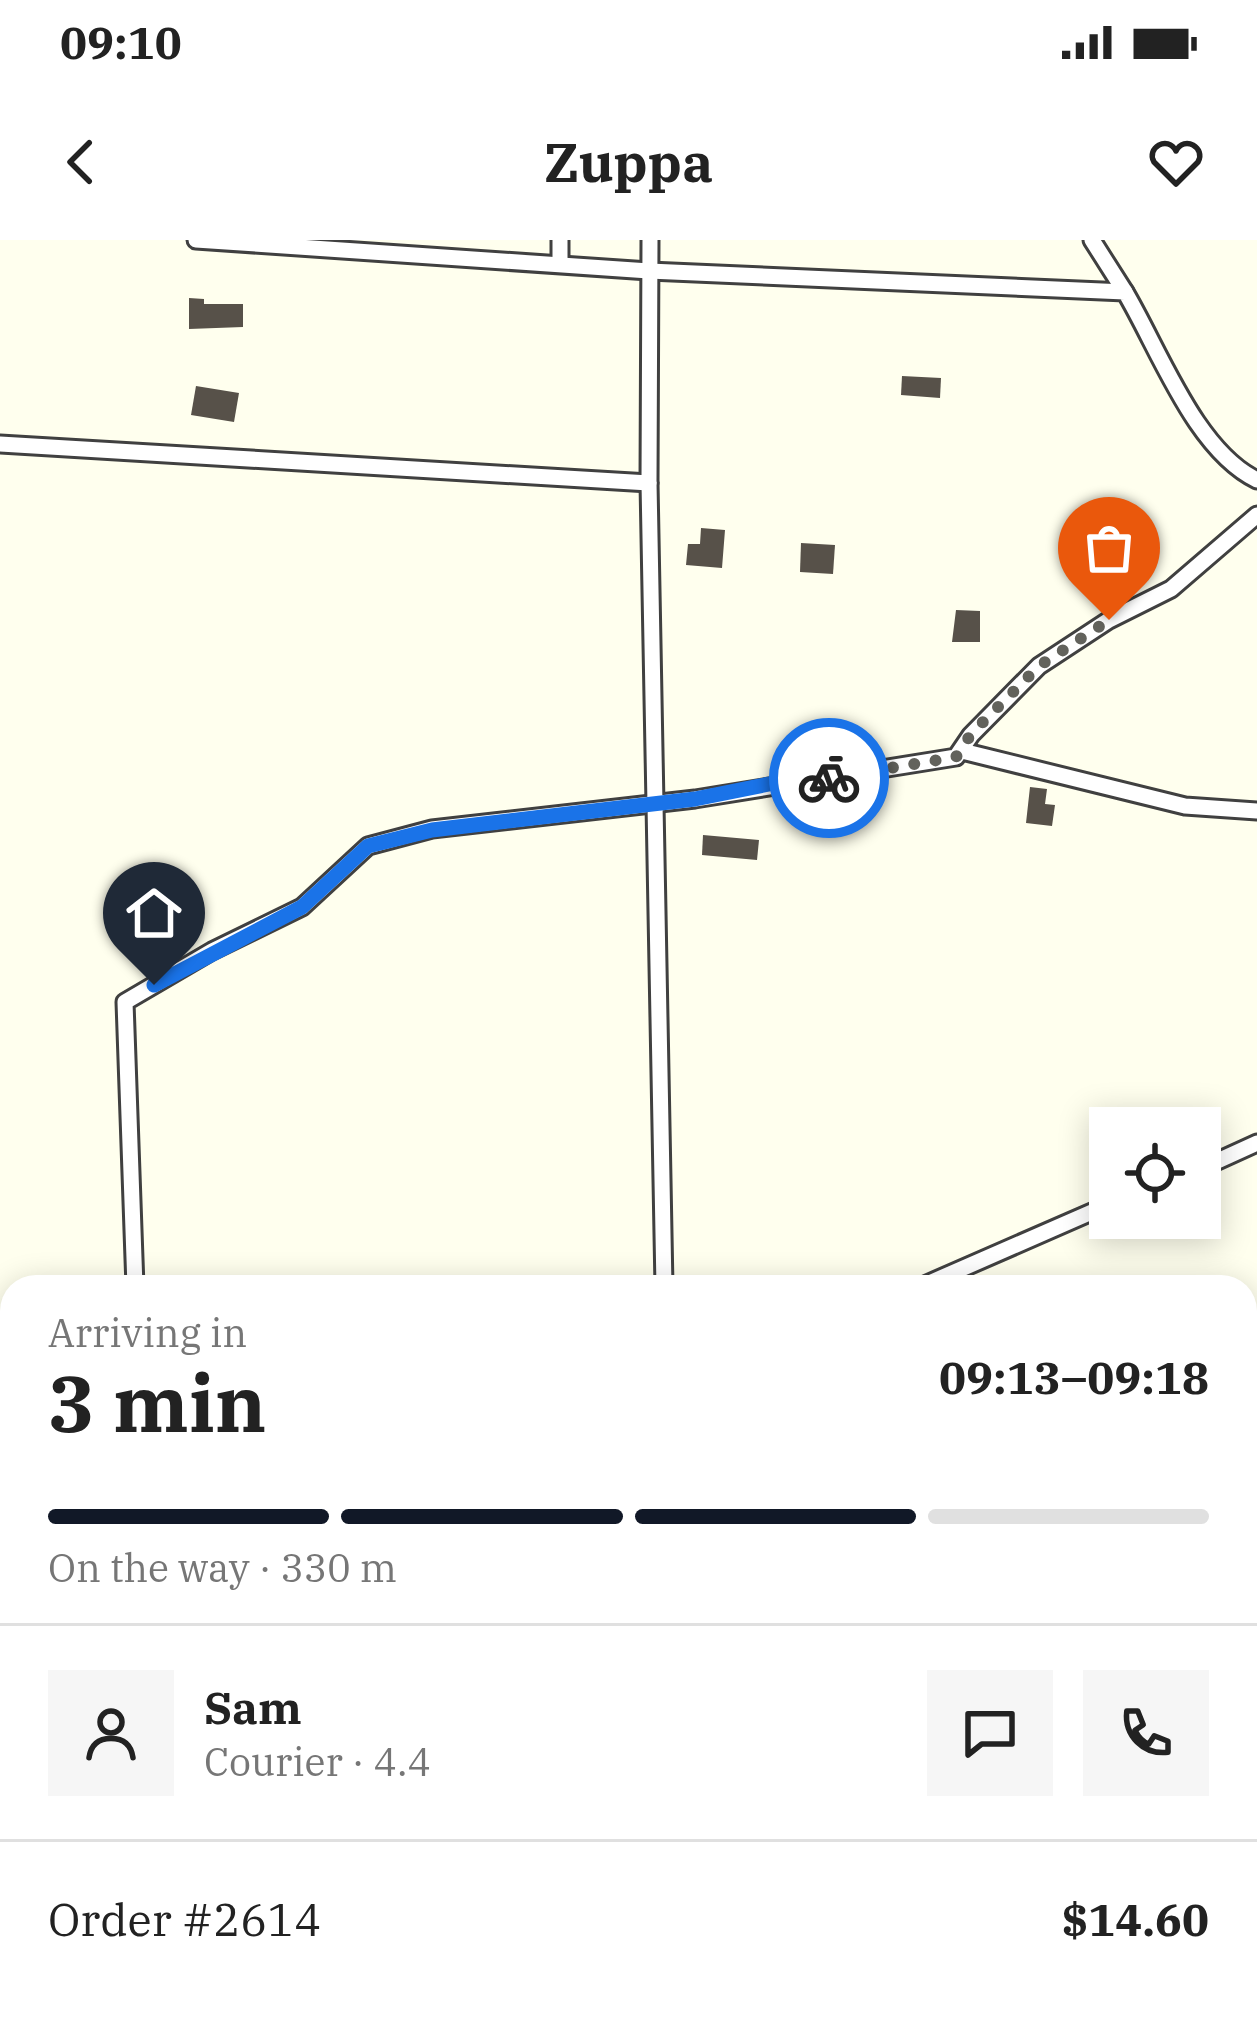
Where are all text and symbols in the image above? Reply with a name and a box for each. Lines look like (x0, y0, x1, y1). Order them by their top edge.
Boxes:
text: 09:10 (60, 13, 182, 71)
text: Zuppa (544, 127, 713, 197)
icon: back (48, 129, 114, 195)
icon: heart (1143, 129, 1209, 195)
pin (1058, 497, 1160, 620)
icon: bag (1076, 515, 1142, 581)
courier (769, 718, 889, 838)
icon: bike (796, 745, 862, 811)
pin (103, 862, 205, 985)
icon: home (121, 880, 187, 946)
map controls (1089, 1107, 1221, 1239)
button: locate (1089, 1107, 1221, 1239)
text: Arriving in (48, 1307, 247, 1358)
text: 09:13–09:18 (939, 1348, 1209, 1406)
text: 3 min (48, 1352, 266, 1453)
text: On the way · 330 m (48, 1542, 397, 1593)
button: person (48, 1670, 174, 1796)
button: chat (927, 1670, 1053, 1796)
button: phone (1083, 1670, 1209, 1796)
text: Sam (204, 1678, 302, 1736)
text: Courier · 4.4 (204, 1736, 431, 1787)
text: Order #2614 (48, 1890, 321, 1948)
text: $14.60 (1062, 1890, 1209, 1948)

